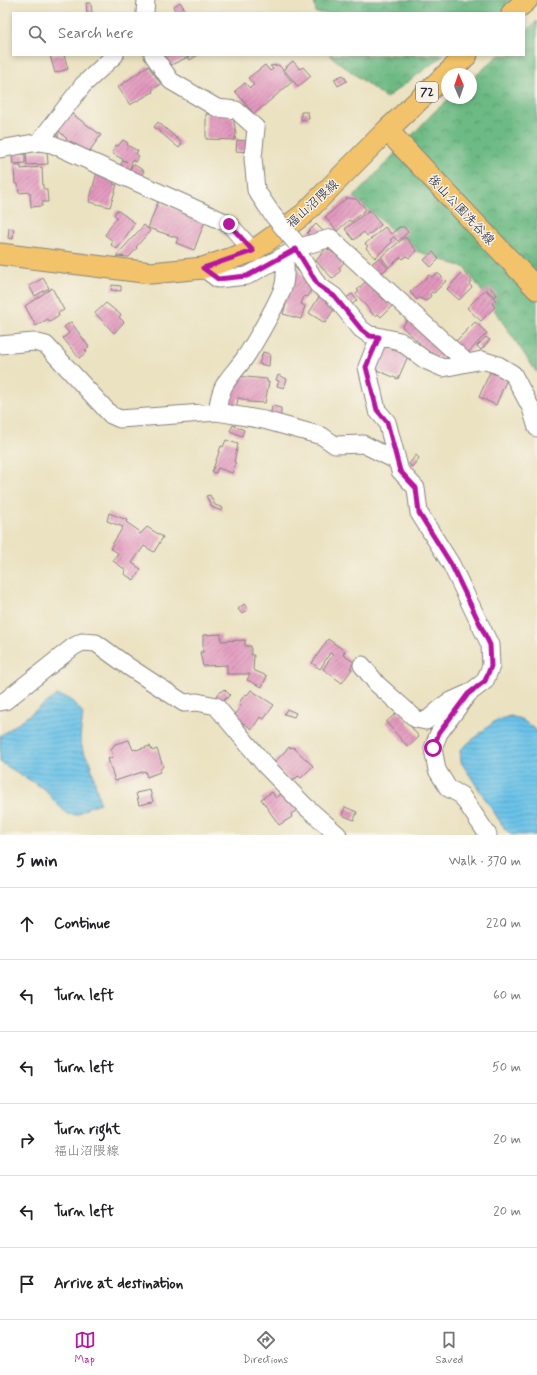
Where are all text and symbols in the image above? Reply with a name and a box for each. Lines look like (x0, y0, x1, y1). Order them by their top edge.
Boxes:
search box (12, 12, 525, 56)
icon: search (26, 23, 48, 45)
text: Search here (58, 24, 134, 44)
north arrow (441, 68, 477, 104)
road number: 72 (416, 82, 438, 102)
street label: 後山公園洗谷線 (424, 171, 499, 250)
street label: 福山沼隈線 (283, 175, 344, 232)
route end (220, 215, 238, 233)
route start (424, 739, 442, 757)
text: 5 min (16, 850, 58, 872)
text: Walk · 370 m (449, 853, 521, 870)
icon: ahead (16, 913, 38, 935)
text: Continue (54, 914, 110, 934)
text: 220 m (486, 915, 521, 932)
icon: left (16, 985, 38, 1007)
text: Turn left (54, 986, 114, 1006)
text: 60 m (493, 987, 521, 1004)
icon: left (16, 1057, 38, 1079)
text: Turn left (54, 1058, 114, 1078)
text: 50 m (492, 1059, 521, 1076)
text: Turn right (54, 1120, 121, 1140)
icon: right (16, 1129, 38, 1151)
text: 20 m (493, 1131, 521, 1148)
text: 福山沼隈線 (54, 1143, 119, 1160)
icon: left (16, 1201, 38, 1223)
text: Turn left (54, 1202, 114, 1222)
text: 20 m (493, 1203, 521, 1220)
icon: arrive (16, 1273, 38, 1295)
text: Arrive at destination (54, 1274, 183, 1294)
tab: Map (74, 1329, 96, 1367)
tab: Directions (243, 1329, 288, 1367)
tab: Saved (436, 1329, 463, 1367)

